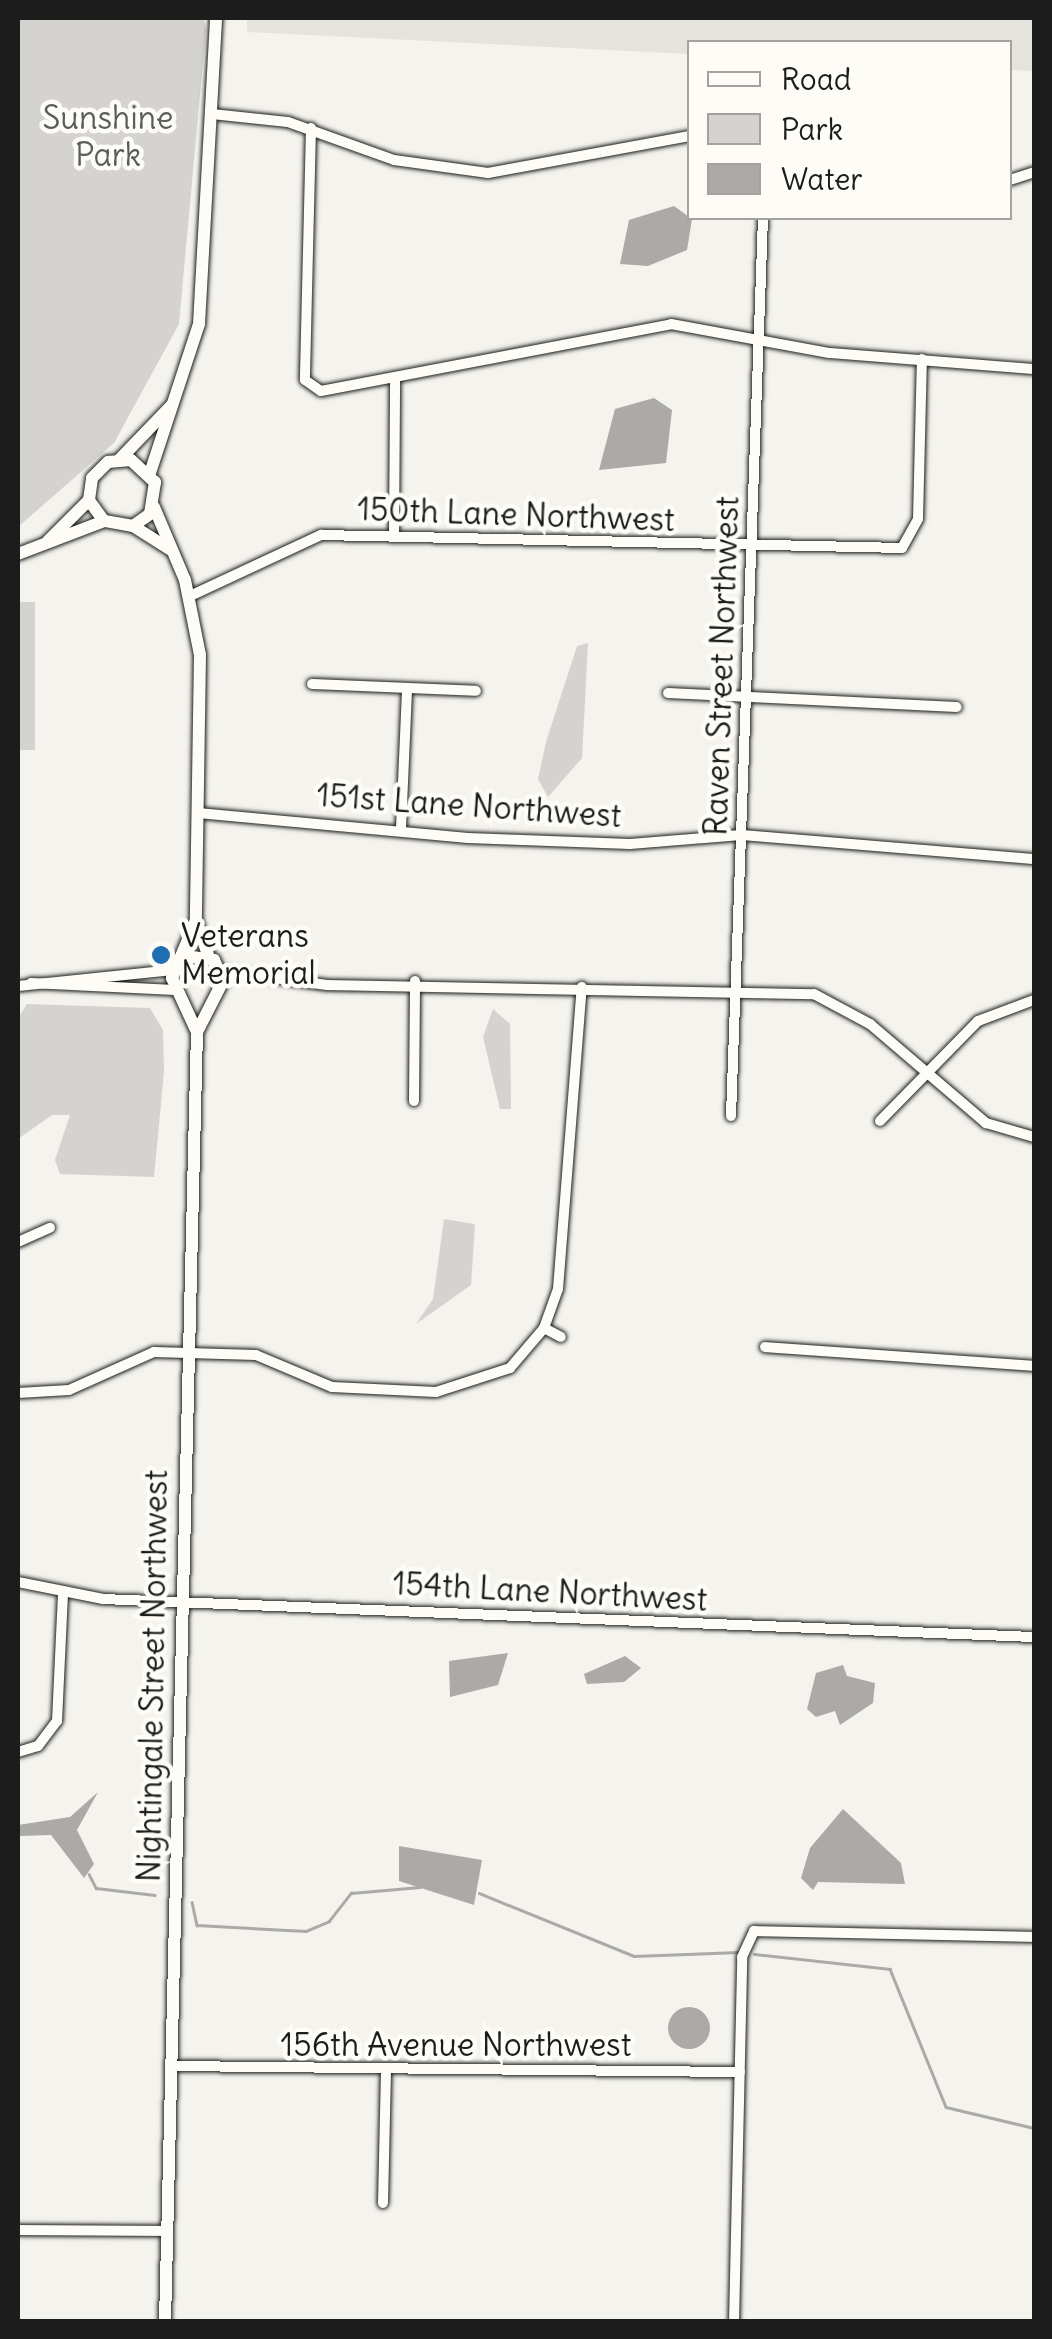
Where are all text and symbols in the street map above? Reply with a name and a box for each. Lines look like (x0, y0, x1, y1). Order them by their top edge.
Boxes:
legend (687, 40, 1012, 220)
text: Road (781, 60, 851, 98)
park label: Sunshine Park (43, 100, 173, 175)
text: Park (781, 110, 843, 148)
text: Water (781, 160, 863, 198)
street label: 150th Lane Northwest (357, 490, 675, 540)
street label: Raven Street Northwest (697, 495, 747, 837)
street label: 151st Lane Northwest (315, 776, 623, 836)
place label: Veterans Memorial (181, 918, 316, 993)
marker: Veterans Memorial (150, 944, 172, 966)
street label: Nightingale Street Northwest (130, 1469, 176, 1883)
street label: 154th Lane Northwest (392, 1565, 708, 1619)
street label: 156th Avenue Northwest (281, 2026, 631, 2064)

